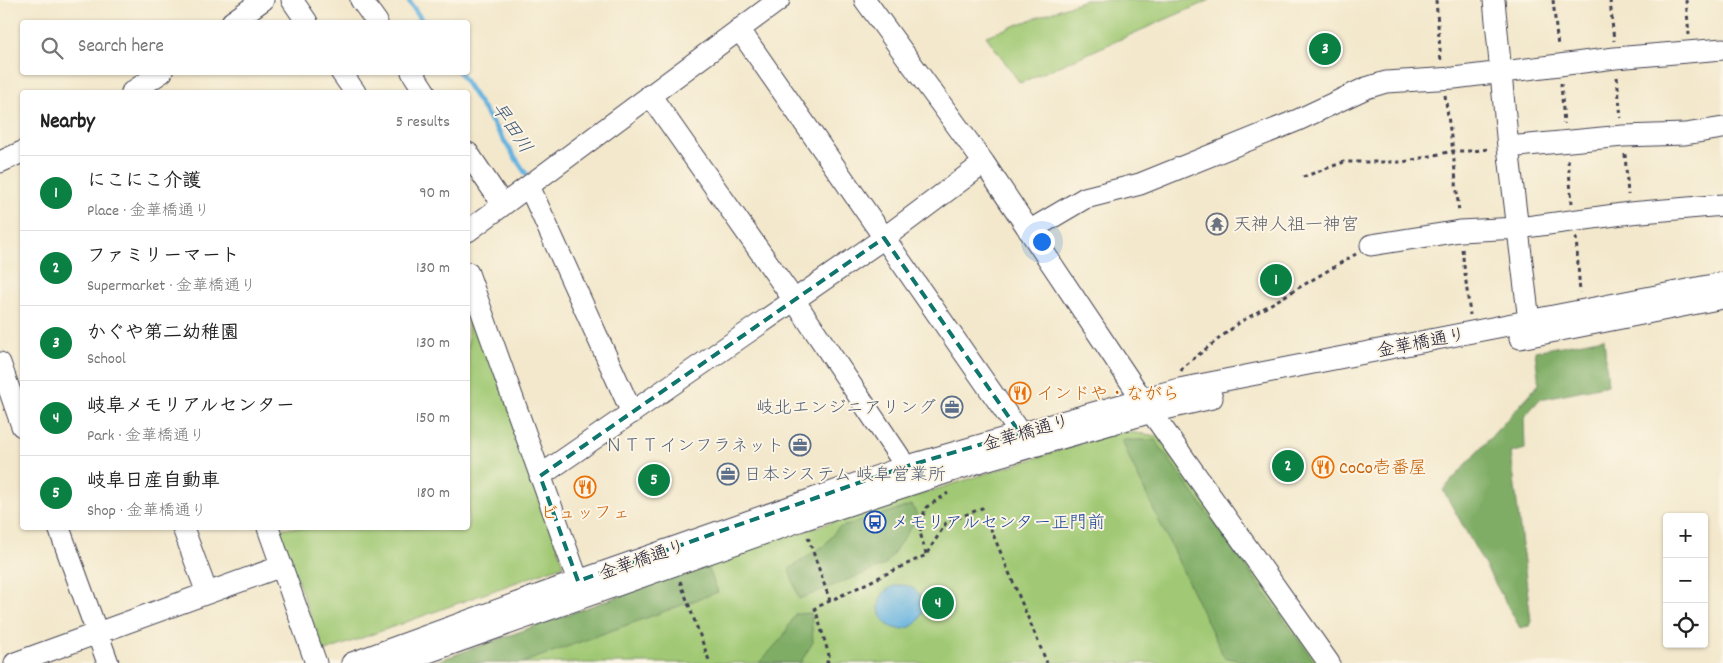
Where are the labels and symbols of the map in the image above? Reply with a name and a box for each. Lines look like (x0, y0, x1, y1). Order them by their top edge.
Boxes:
pin: 3 (1309, 30, 1341, 68)
water label: 早田川 (483, 98, 537, 160)
temple icon: 天神人祖一神宮 (1205, 212, 1229, 236)
place label: 天神人祖一神宮 (1233, 214, 1359, 239)
your location (1029, 229, 1055, 255)
pin: 1 (1260, 261, 1292, 299)
street label: 金華橋通り (1375, 324, 1468, 365)
restaurant icon: インドや・ながら (1008, 381, 1032, 405)
place label: インドや・ながら (1036, 383, 1180, 408)
office icon: 岐北エンジニアリング (940, 395, 964, 419)
place label: 岐北エンジニアリング (756, 397, 936, 422)
street label: 金華橋通り (980, 410, 1073, 459)
office icon: ＮＴＴインフラネット (788, 433, 812, 457)
place label: ＮＴＴインフラネット (605, 435, 784, 460)
pin: 2 (1272, 447, 1304, 485)
restaurant icon: CoCo壱番屋 (1311, 455, 1335, 479)
place label: CoCo壱番屋 (1339, 457, 1427, 482)
pin: 5 (638, 461, 670, 499)
office icon: 日本システム 岐阜営業所 (716, 462, 740, 486)
place label: 日本システム 岐阜営業所 (744, 464, 946, 489)
restaurant icon: ビュッフェ (573, 475, 597, 499)
place label: ビュッフェ (540, 502, 630, 527)
bus stop icon: メモリアルセンター正門前 (863, 510, 887, 534)
place label: メモリアルセンター正門前 (891, 512, 1105, 537)
street label: 金華橋通り (596, 535, 689, 588)
pin: 4 (922, 584, 954, 622)

